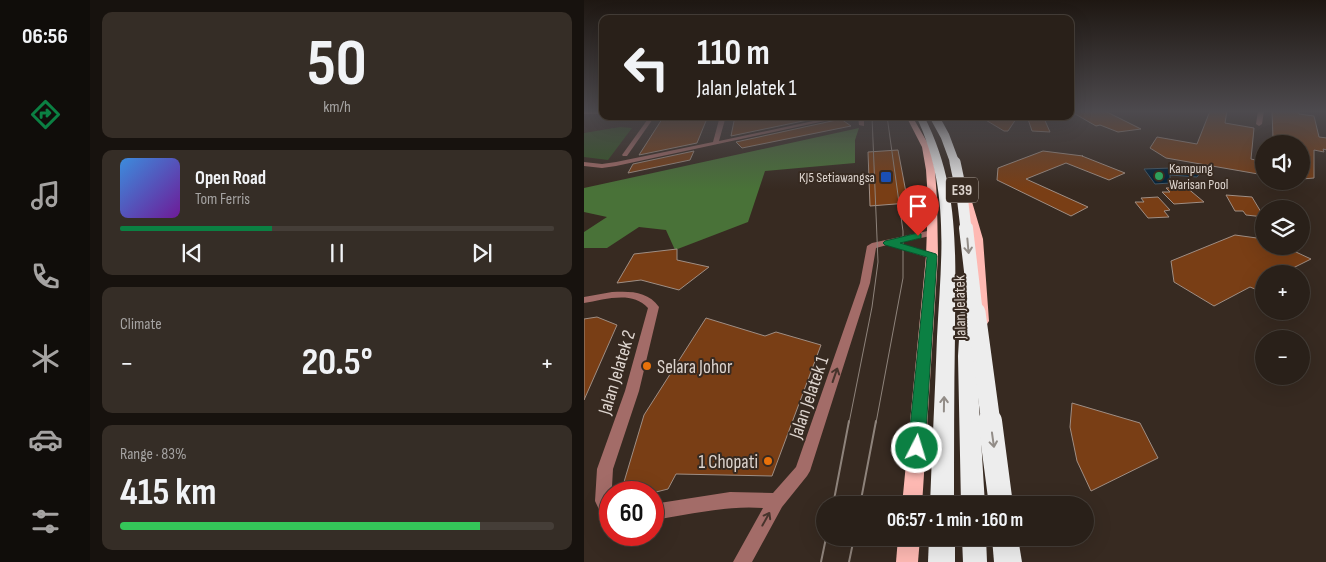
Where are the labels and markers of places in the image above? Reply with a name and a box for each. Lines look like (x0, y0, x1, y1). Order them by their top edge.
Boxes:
place label: Kampung Warisan Pool (1169, 160, 1228, 193)
place label: KJ5 Setiawangsa (799, 169, 875, 186)
marker: KJ5 Setiawangsa (879, 170, 893, 184)
marker: Kampung Warisan Pool (1153, 170, 1165, 182)
pin (897, 185, 939, 236)
place label: Selara Johor (657, 356, 733, 379)
marker: Selara Johor (641, 360, 653, 372)
place label: 1 Chopati (699, 451, 758, 474)
marker: 1 Chopati (762, 455, 774, 467)

